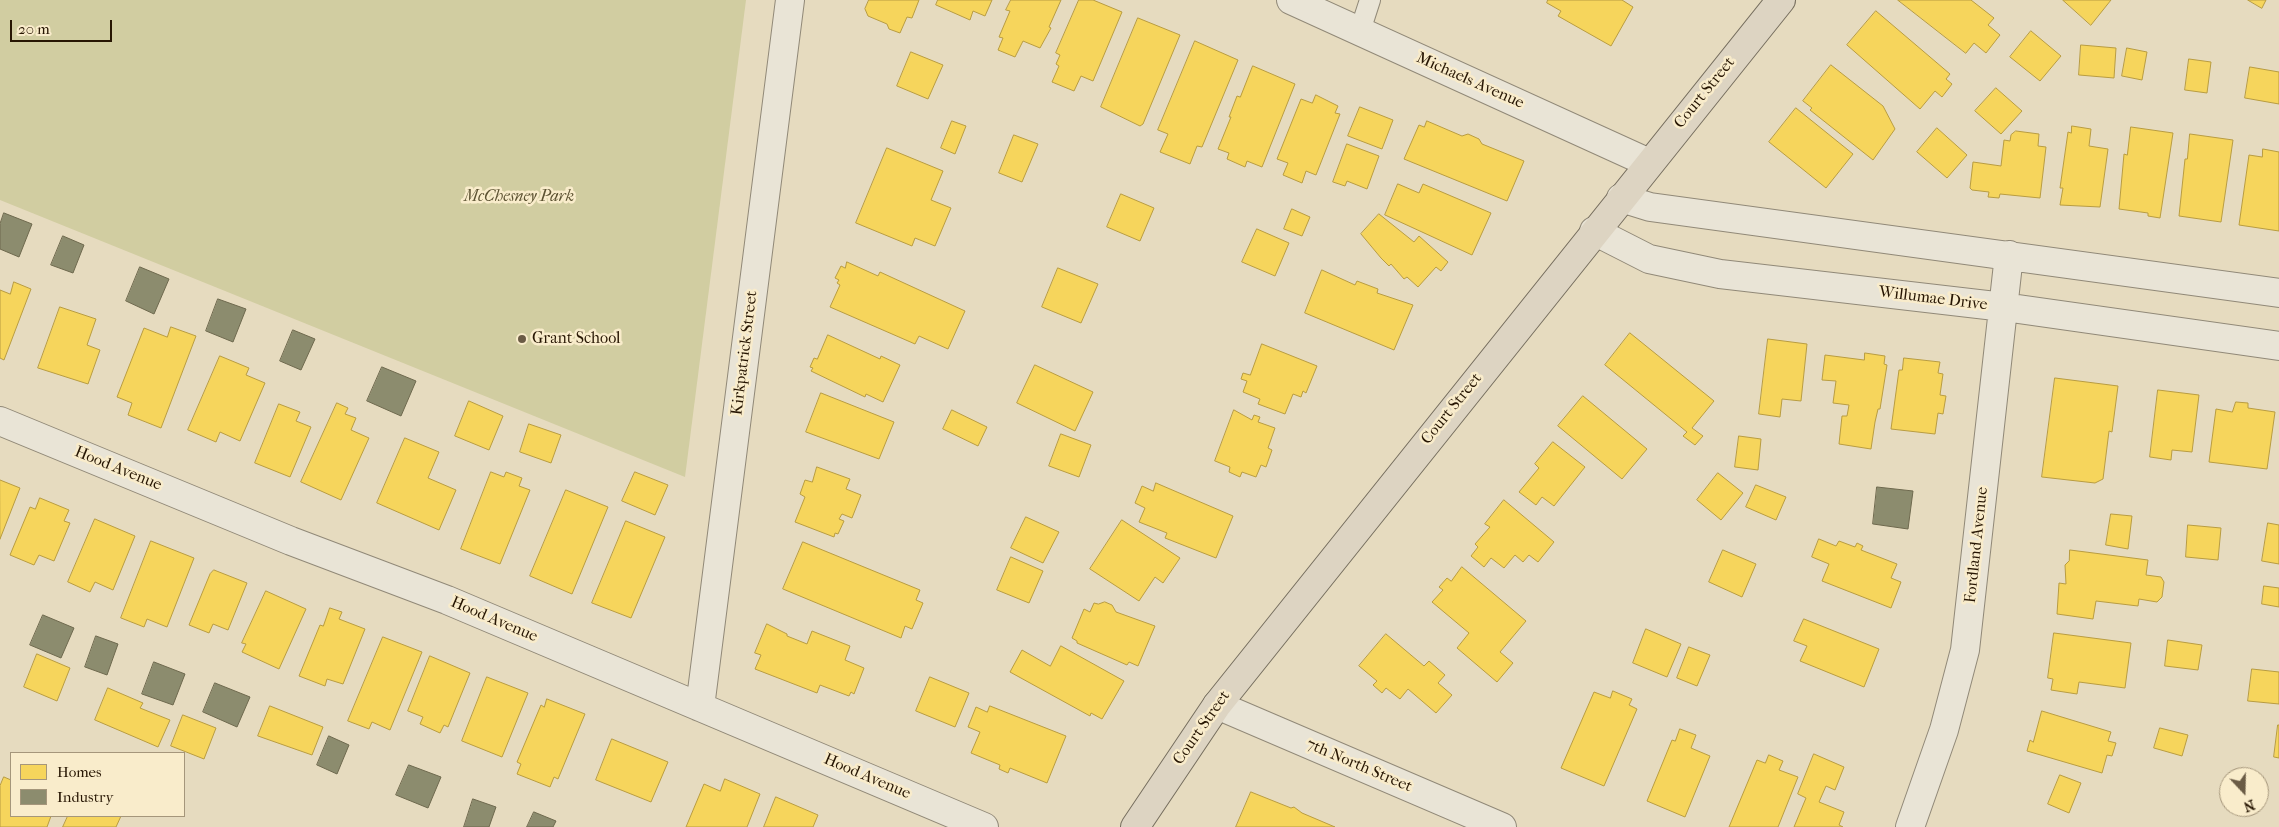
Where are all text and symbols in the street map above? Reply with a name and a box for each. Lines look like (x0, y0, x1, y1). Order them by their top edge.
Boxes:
scale bar (12, 10, 115, 42)
text: 20 m (18, 20, 50, 38)
street label: Michaels Avenue (1413, 49, 1527, 113)
street label: Court Street (1670, 54, 1740, 132)
park label: McChesney Park (464, 187, 574, 207)
street label: Willumae Drive (1878, 283, 1988, 315)
street label: Kirkpatrick Street (728, 290, 762, 416)
place label: Grant School (532, 329, 621, 349)
marker: Grant School (516, 333, 528, 345)
street label: Court Street (1417, 370, 1487, 448)
street label: Hood Avenue (72, 443, 164, 495)
street label: Fordland Avenue (1961, 486, 1993, 604)
street label: Hood Avenue (448, 593, 540, 647)
street label: Court Street (1169, 687, 1235, 769)
street label: 7th North Street (1303, 735, 1415, 797)
street label: Hood Avenue (821, 750, 913, 804)
legend (10, 752, 185, 817)
text: Homes (57, 763, 102, 781)
north arrow (2219, 767, 2269, 817)
text: Industry (57, 788, 113, 806)
text: N (2241, 796, 2257, 815)

